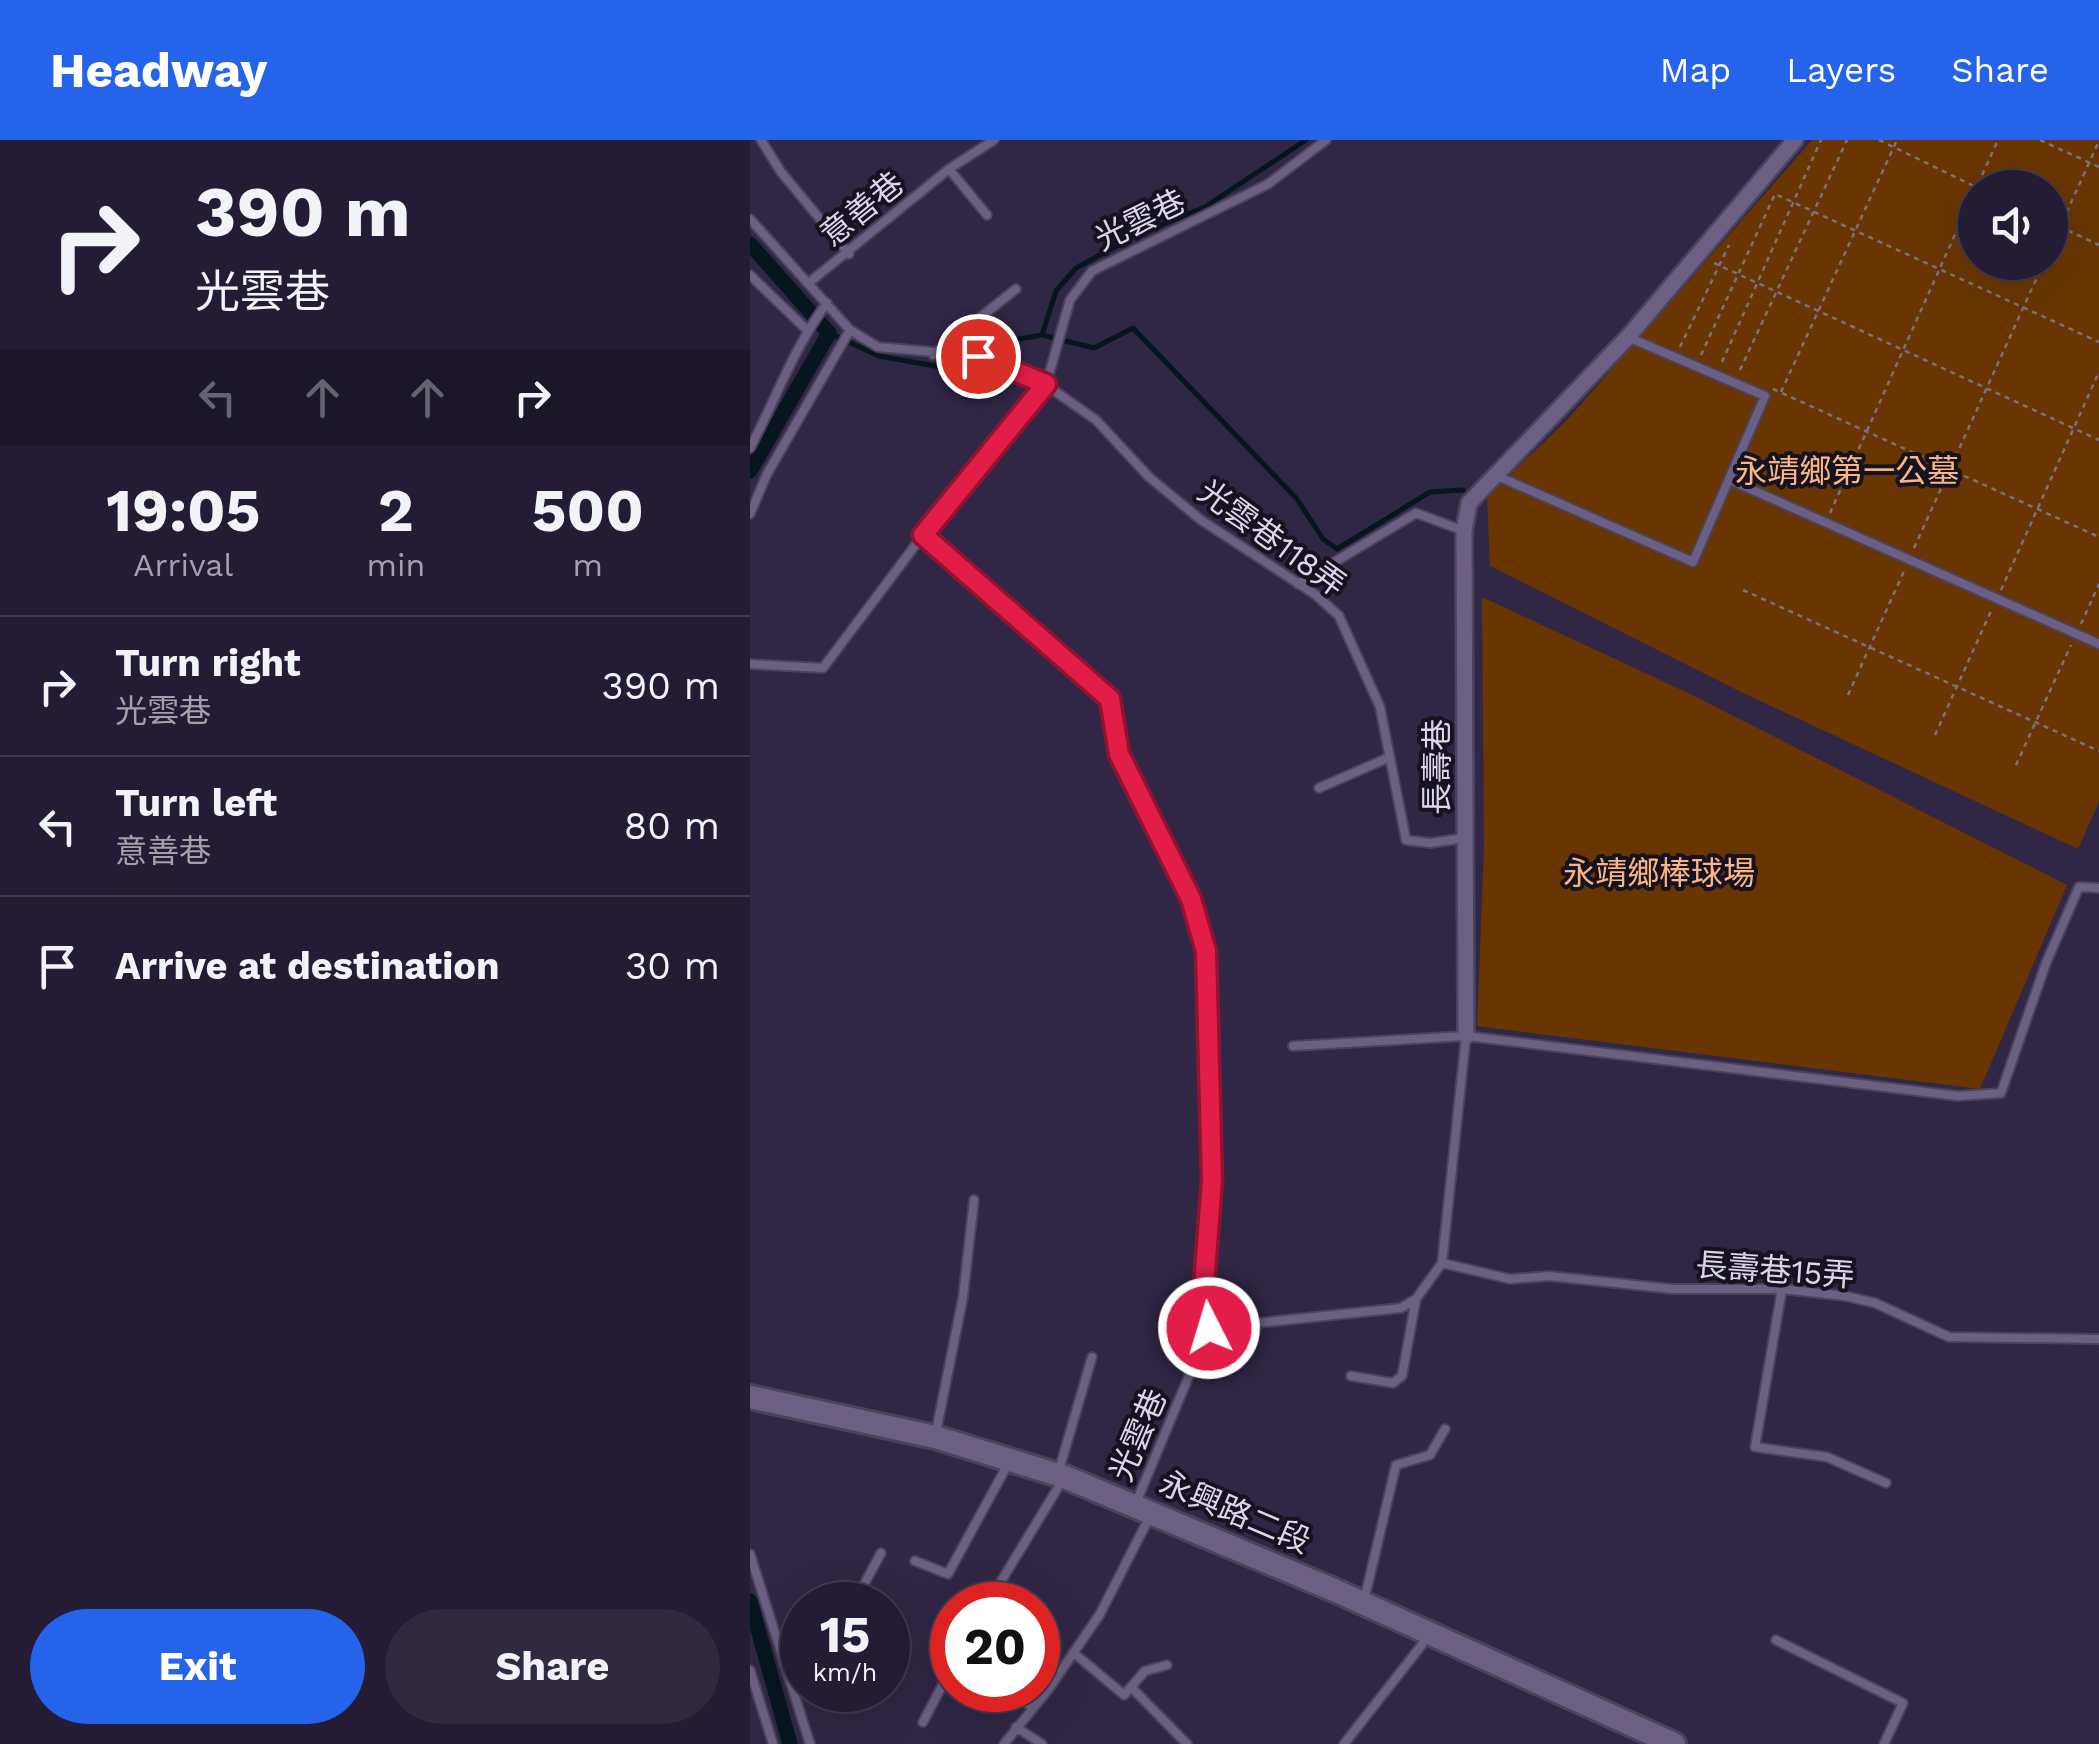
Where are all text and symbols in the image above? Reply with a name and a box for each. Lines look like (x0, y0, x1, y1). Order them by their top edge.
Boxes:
text: Headway (50, 42, 267, 99)
text: Map (1660, 49, 1731, 91)
text: Layers (1786, 49, 1896, 91)
text: Share (1951, 49, 2049, 91)
street label: 意善巷 (813, 164, 911, 254)
map controls (1958, 170, 2068, 280)
button: sound (1958, 170, 2068, 280)
text: 390 m (195, 171, 411, 253)
icon: right (30, 180, 160, 310)
street label: 光雲巷 (1089, 182, 1191, 258)
text: 光雲巷 (195, 265, 330, 318)
pin (936, 314, 1021, 399)
icon: arrive (951, 329, 1006, 384)
icon: left (190, 370, 245, 425)
icon: ahead (295, 370, 350, 425)
icon: ahead (400, 370, 455, 425)
icon: right (505, 370, 560, 425)
park label: 永靖鄉第一公墓 (1735, 452, 1959, 490)
street label: 光雲巷118弄 (1191, 472, 1353, 604)
text: 19:05 (106, 475, 260, 546)
text: 2 (378, 475, 414, 546)
text: 500 (532, 475, 644, 546)
text: Arrival (133, 546, 233, 584)
text: min (367, 546, 425, 584)
text: m (572, 546, 603, 584)
text: Turn right (115, 641, 301, 685)
icon: right (30, 659, 85, 714)
text: 390 m (602, 664, 720, 708)
text: 光雲巷 (115, 692, 211, 730)
street label: 長壽巷 (1418, 719, 1456, 815)
text: Turn left (115, 781, 277, 825)
icon: left (30, 799, 85, 854)
text: 80 m (624, 804, 720, 848)
text: 意善巷 (115, 832, 211, 870)
park label: 永靖鄉棒球場 (1563, 854, 1755, 892)
icon: arrive (30, 939, 85, 994)
text: Arrive at destination (115, 944, 500, 988)
text: 30 m (625, 944, 720, 988)
street label: 長壽巷15弄 (1694, 1245, 1856, 1295)
position arrow (1157, 1276, 1261, 1380)
street label: 光雲巷 (1102, 1383, 1174, 1487)
street label: 永興路二段 (1154, 1463, 1316, 1561)
speed limit sign: 20 (930, 1582, 1060, 1712)
text: 15 (820, 1605, 870, 1664)
button: Exit (30, 1609, 365, 1724)
button: Share (385, 1609, 720, 1724)
text: km/h (813, 1658, 877, 1687)

